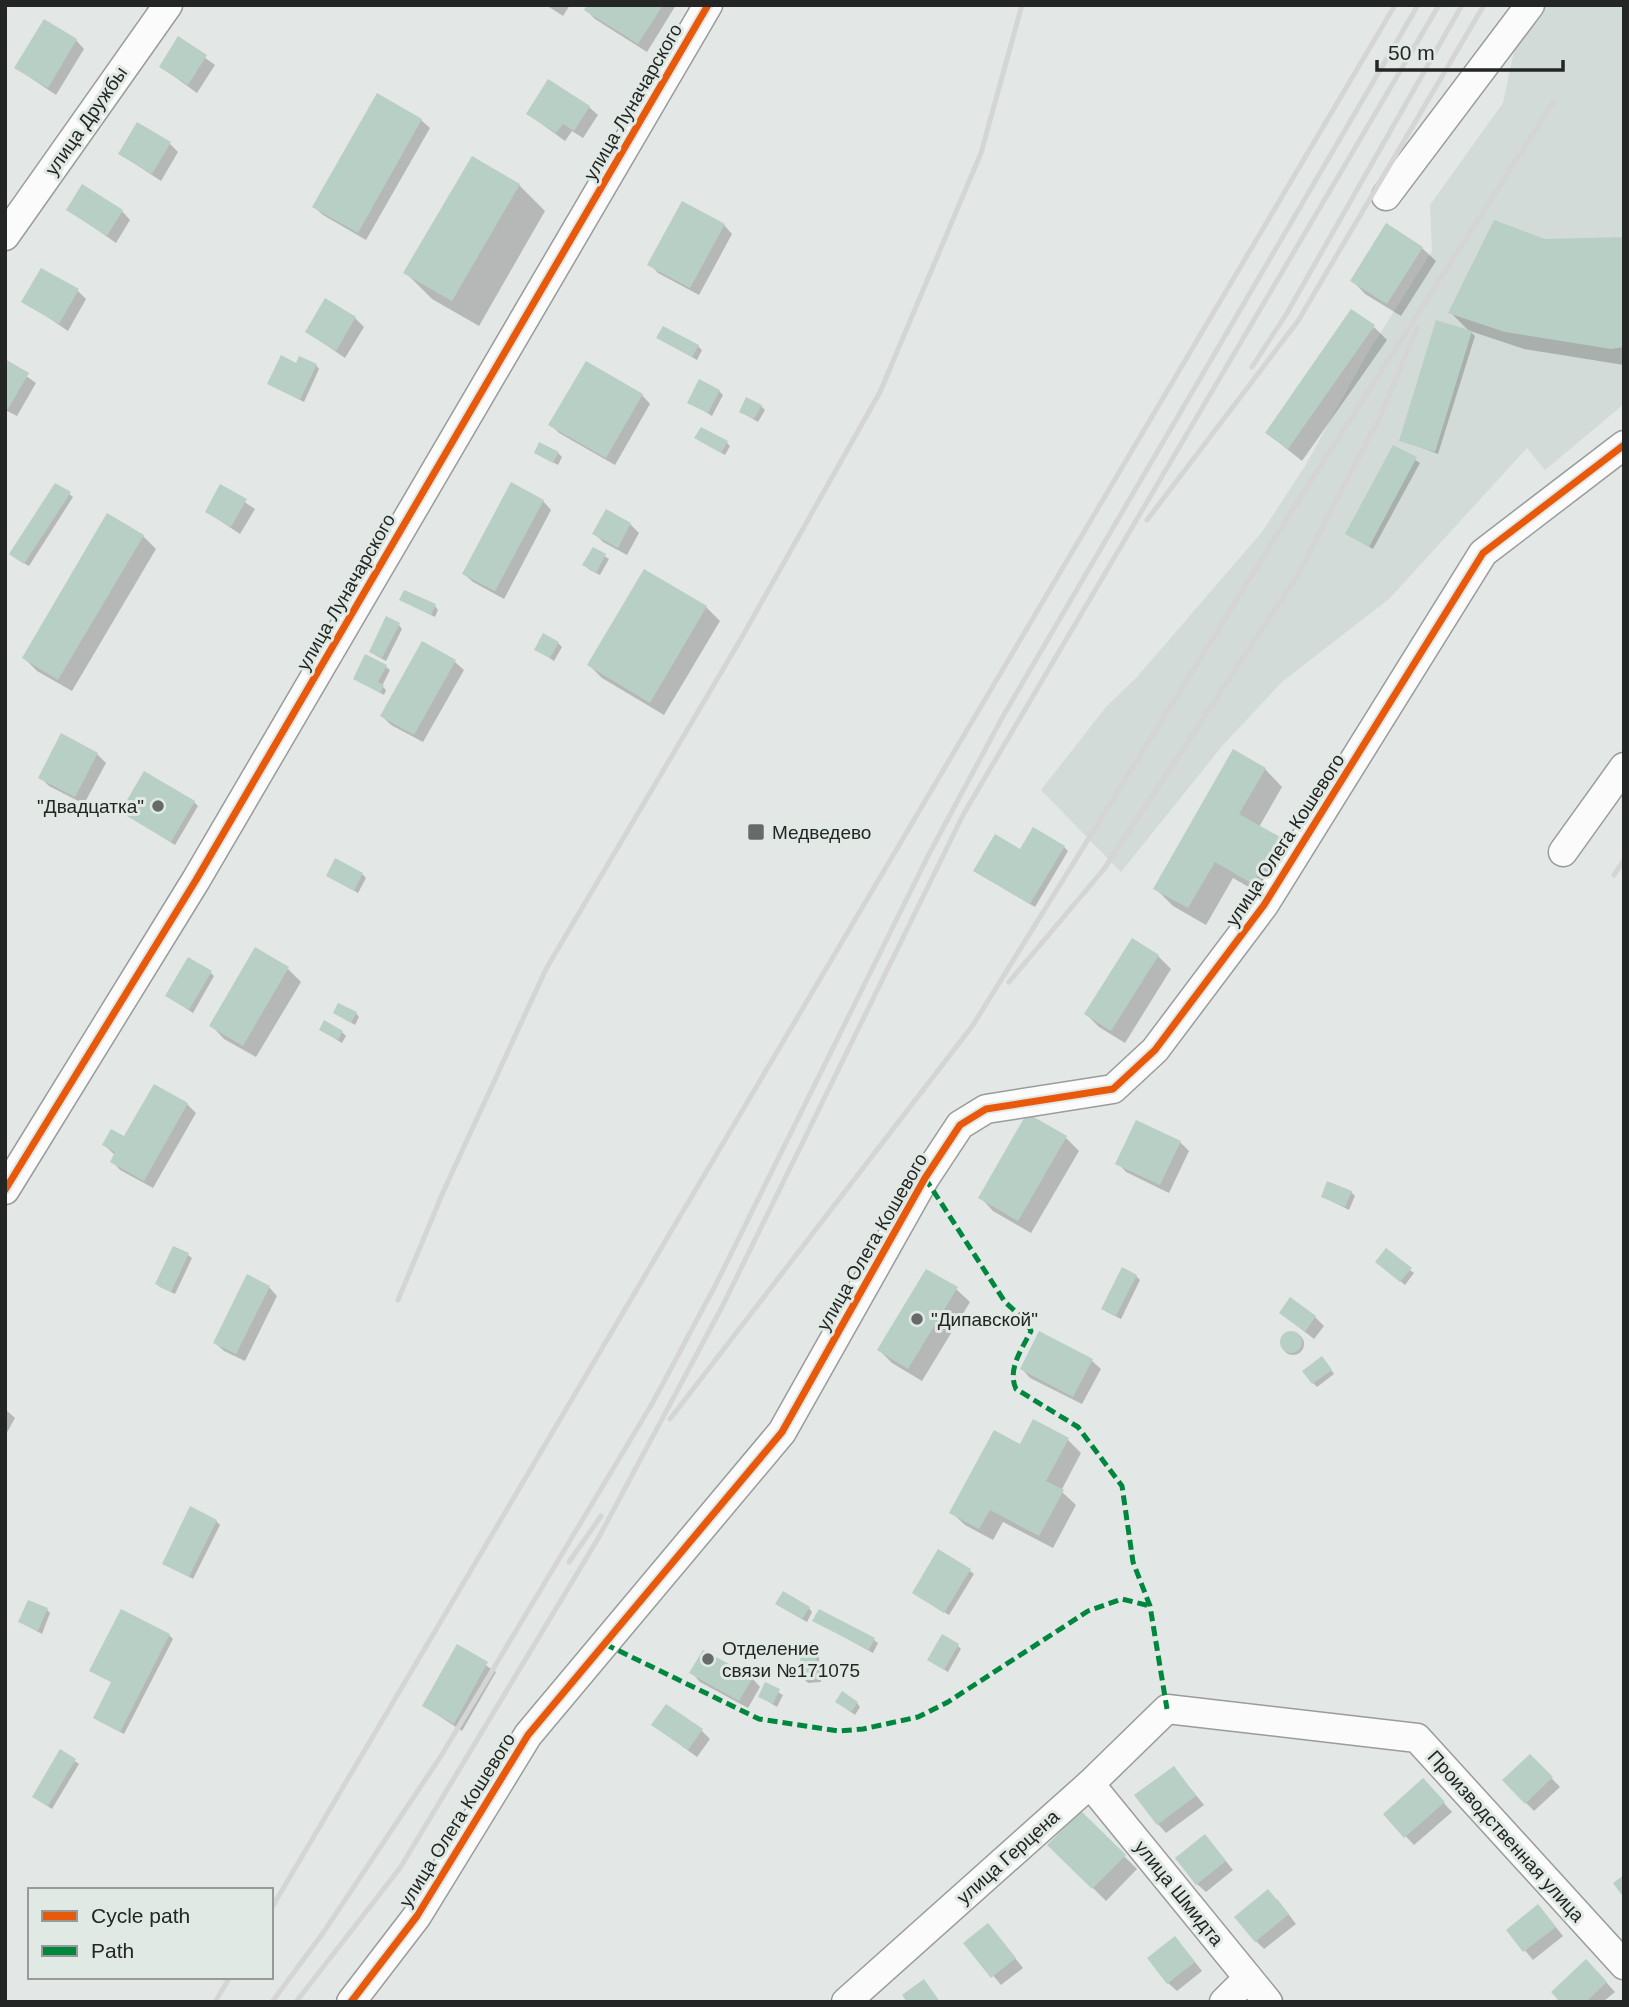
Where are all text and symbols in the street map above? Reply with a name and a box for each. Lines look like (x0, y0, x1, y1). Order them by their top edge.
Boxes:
street label: улица Луначарского (580, 20, 686, 184)
scale bar (1377, 28, 1562, 72)
text: 50 m (1388, 41, 1435, 64)
street label: улица Дружбы (41, 63, 131, 179)
street label: улица Луначарского (293, 510, 399, 674)
street label: улица Олега Кошевого (1221, 750, 1349, 930)
place label: "Двадцатка" (37, 796, 144, 817)
marker: "Двадцатка" (150, 798, 166, 814)
marker: Медведево (746, 822, 766, 842)
place label: Медведево (772, 822, 871, 843)
street label: улица Олега Кошевого (813, 1150, 931, 1334)
place label: "Дипавской" (931, 1309, 1038, 1330)
marker: "Дипавской" (909, 1311, 925, 1327)
place label: Отделение связи №171075 (722, 1638, 860, 1681)
marker: Отделение связи №171075 (700, 1651, 716, 1667)
street label: улица Олега Кошевого (395, 1729, 519, 1911)
street label: Производственная улица (1424, 1746, 1589, 1926)
street label: улица Герцена (953, 1805, 1064, 1908)
street label: улица Шмидта (1130, 1836, 1228, 1950)
legend (28, 1888, 273, 1979)
text: Cycle path (91, 1904, 190, 1927)
text: Path (91, 1939, 134, 1962)

